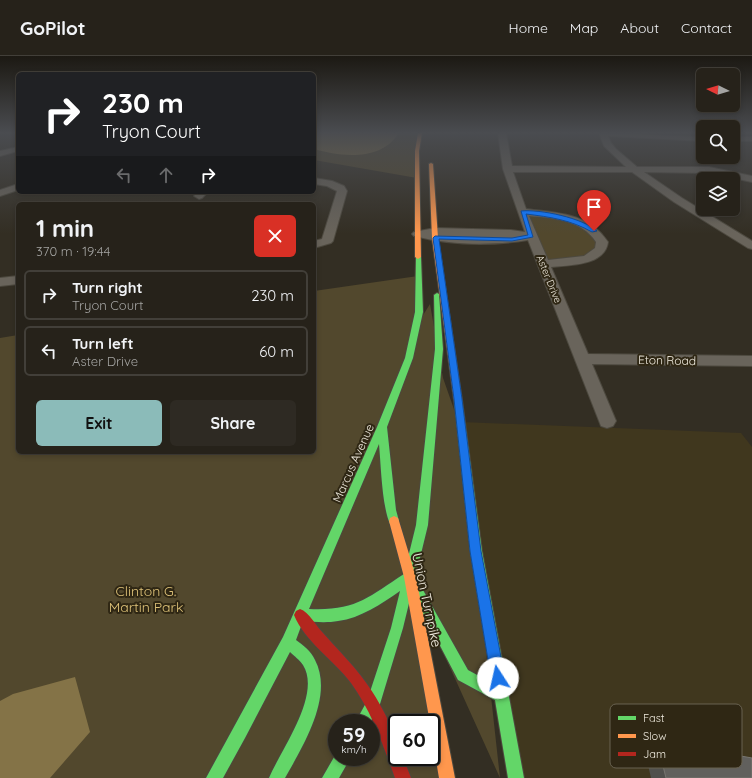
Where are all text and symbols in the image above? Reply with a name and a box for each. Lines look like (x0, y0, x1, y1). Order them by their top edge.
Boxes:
text: GoPilot (20, 16, 86, 40)
text: Home (509, 19, 548, 37)
text: Map (570, 19, 598, 37)
text: About (620, 19, 659, 37)
text: Contact (681, 19, 732, 37)
north arrow (696, 68, 740, 112)
map controls (696, 68, 740, 216)
text: 230 m (102, 85, 184, 120)
icon: right (36, 88, 88, 140)
text: Tryon Court (102, 120, 201, 143)
button: search (696, 120, 740, 164)
icon: left (113, 164, 135, 186)
icon: ahead (155, 164, 177, 186)
icon: right (197, 164, 219, 186)
button: layers (696, 172, 740, 216)
pin (577, 190, 611, 231)
icon: arrive (583, 196, 605, 218)
text: 1 min (36, 213, 94, 243)
button: close (254, 215, 296, 257)
text: 370 m · 19:44 (36, 243, 110, 259)
street label: Aster Drive (533, 253, 565, 305)
text: Turn right (72, 278, 143, 297)
icon: right (38, 284, 60, 306)
text: 230 m (251, 286, 294, 305)
text: Tryon Court (72, 297, 143, 313)
text: Turn left (72, 334, 134, 353)
icon: left (38, 340, 60, 362)
text: 60 m (259, 342, 294, 361)
street label: Eton Road (638, 352, 696, 368)
text: Aster Drive (72, 353, 138, 369)
button: Exit (36, 400, 162, 446)
button: Share (170, 400, 296, 446)
street label: Marcus Avenue (329, 421, 377, 505)
street label: Union Turnpike (408, 551, 446, 649)
park label: Clinton G. Martin Park (109, 582, 183, 616)
position arrow (477, 657, 519, 699)
legend (610, 704, 742, 768)
text: Fast (643, 711, 665, 725)
speed limit sign: 60 (388, 714, 440, 766)
text: 59 (343, 722, 365, 747)
text: Slow (643, 729, 667, 743)
text: km/h (341, 743, 367, 756)
text: Jam (643, 747, 666, 761)

